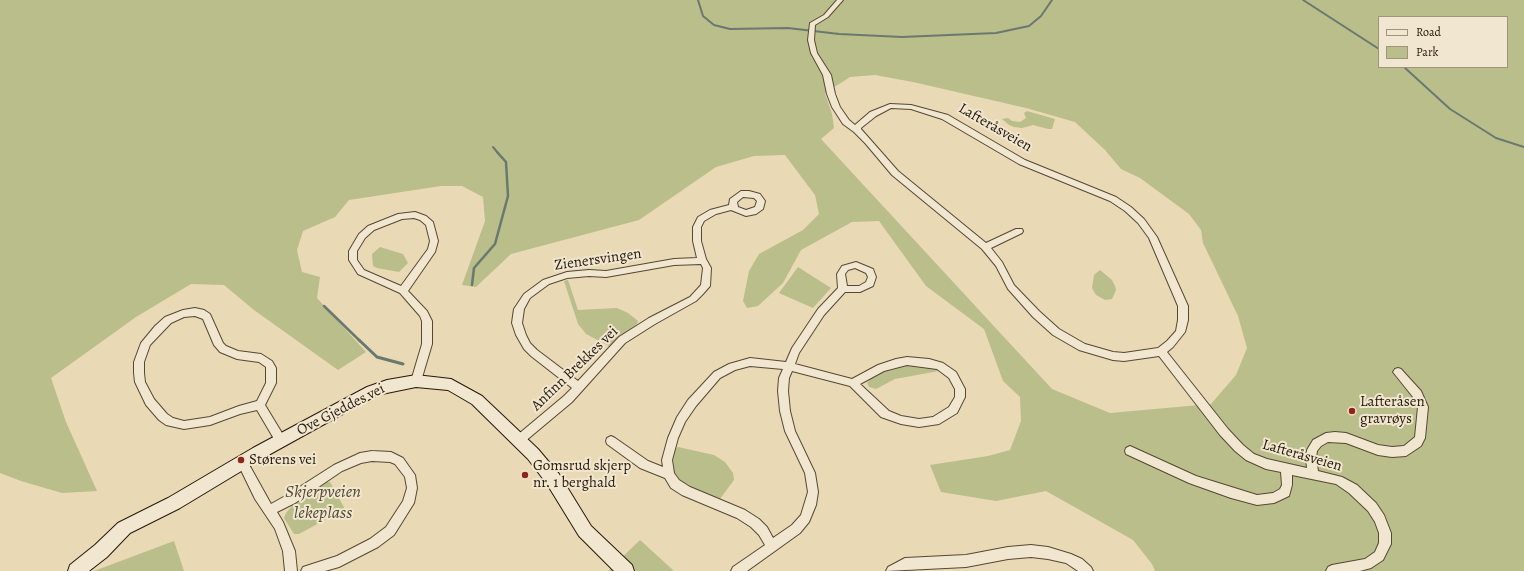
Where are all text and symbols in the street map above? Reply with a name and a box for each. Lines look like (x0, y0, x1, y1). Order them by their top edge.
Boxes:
legend (1378, 16, 1508, 68)
text: Road (1416, 24, 1441, 40)
text: Park (1416, 44, 1439, 60)
street label: Lafteråsveien (955, 100, 1035, 156)
street label: Zienersvingen (553, 245, 643, 275)
street label: Anfinn Brekkes vei (528, 323, 622, 415)
street label: Ove Gjeddes vei (294, 380, 388, 440)
place label: Lafteråsen gravrøys (1360, 393, 1425, 428)
marker: Lafteråsen gravrøys (1347, 406, 1357, 416)
street label: Lafteråsveien (1260, 436, 1344, 476)
place label: Størens vei (249, 451, 316, 469)
marker: Størens vei (236, 455, 246, 465)
place label: Gomsrud skjerp nr. 1 berghald (533, 457, 631, 492)
marker: Gomsrud skjerp nr. 1 berghald (520, 470, 530, 480)
park label: Skjerpveien lekeplass (285, 482, 361, 524)

